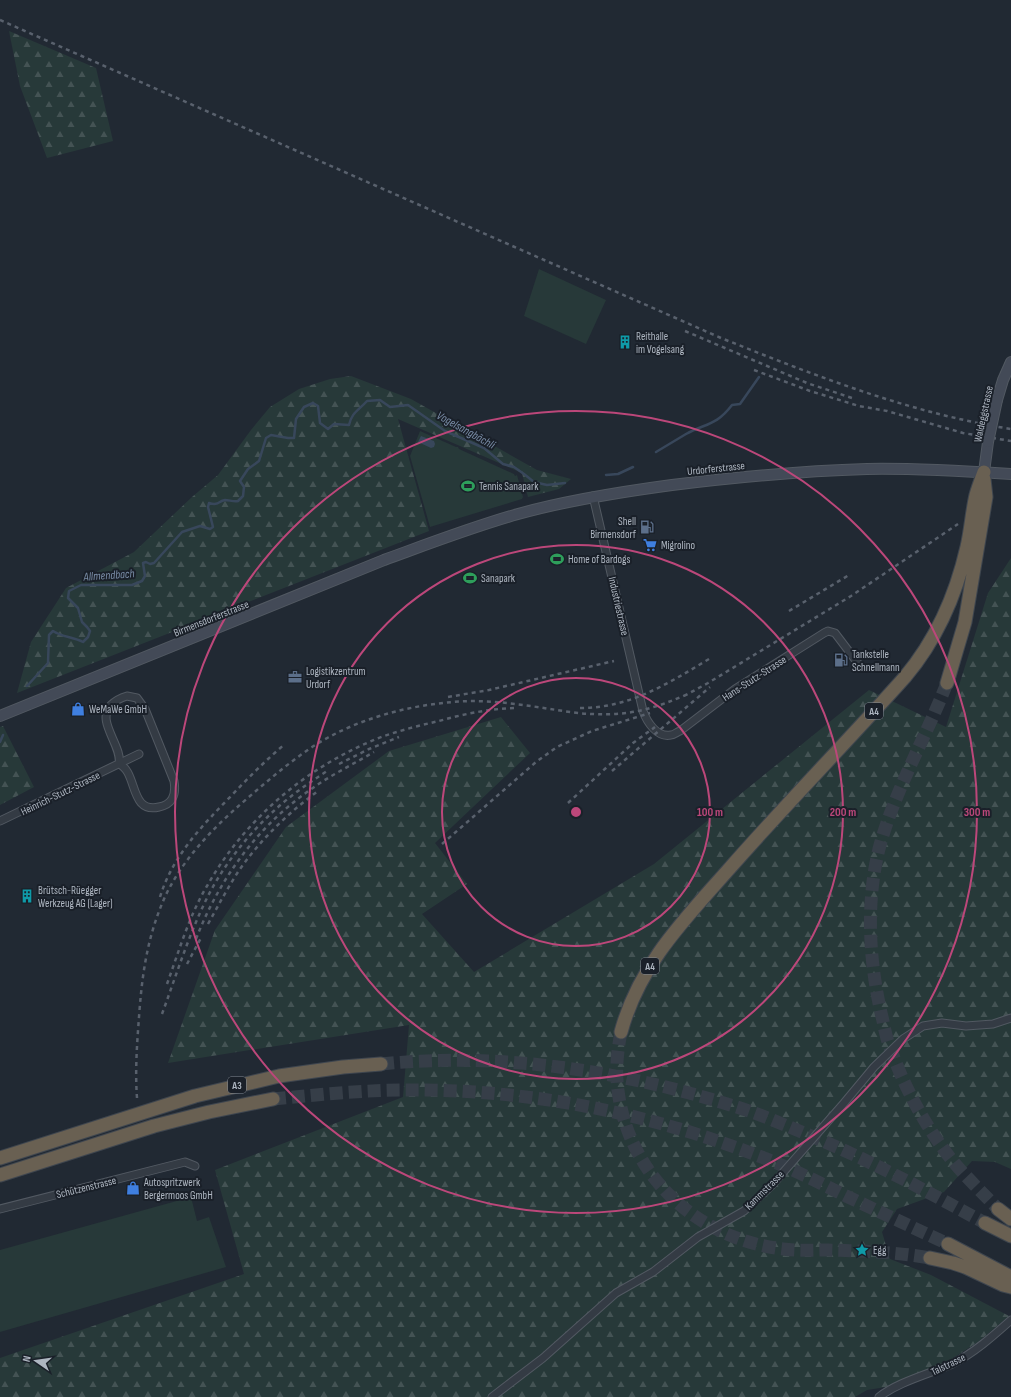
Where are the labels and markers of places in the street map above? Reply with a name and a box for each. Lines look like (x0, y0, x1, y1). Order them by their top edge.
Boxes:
place label: Reithalle im Vogelsang (636, 330, 685, 356)
building icon: Reithalle im Vogelsang (617, 334, 633, 350)
sports icon: Tennis Sanapark (460, 478, 476, 494)
place label: Tennis Sanapark (479, 480, 539, 493)
place label: Shell Birmensdorf (590, 515, 637, 541)
fuel station icon: Shell Birmensdorf (639, 519, 655, 535)
supermarket icon: Migrolino (642, 537, 658, 553)
place label: Migrolino (661, 539, 696, 552)
sports icon: Home of Bardogs (549, 551, 565, 567)
place label: Home of Bardogs (568, 553, 630, 566)
sports icon: Sanapark (462, 570, 478, 586)
place label: Sanapark (481, 572, 516, 585)
place label: Tankstelle Schnellmann (852, 648, 900, 674)
fuel station icon: Tankstelle Schnellmann (833, 652, 849, 668)
place label: Logistikzentrum Urdorf (306, 665, 366, 691)
office icon: Logistikzentrum Urdorf (287, 669, 303, 685)
shop icon: WeMaWe GmbH (70, 701, 86, 717)
place label: WeMaWe GmbH (89, 703, 147, 716)
centre of rings (569, 805, 583, 819)
place label: Brütsch-Rüegger Werkzeug AG (Lager) (38, 884, 113, 910)
building icon: Brütsch-Rüegger Werkzeug AG (Lager) (19, 888, 35, 904)
place label: Autospritzwerk Bergermoos GmbH (143, 1176, 213, 1202)
shop icon: Autospritzwerk Bergermoos GmbH (125, 1180, 141, 1196)
place icon: Egg (854, 1242, 870, 1258)
place label: Egg (873, 1244, 887, 1257)

